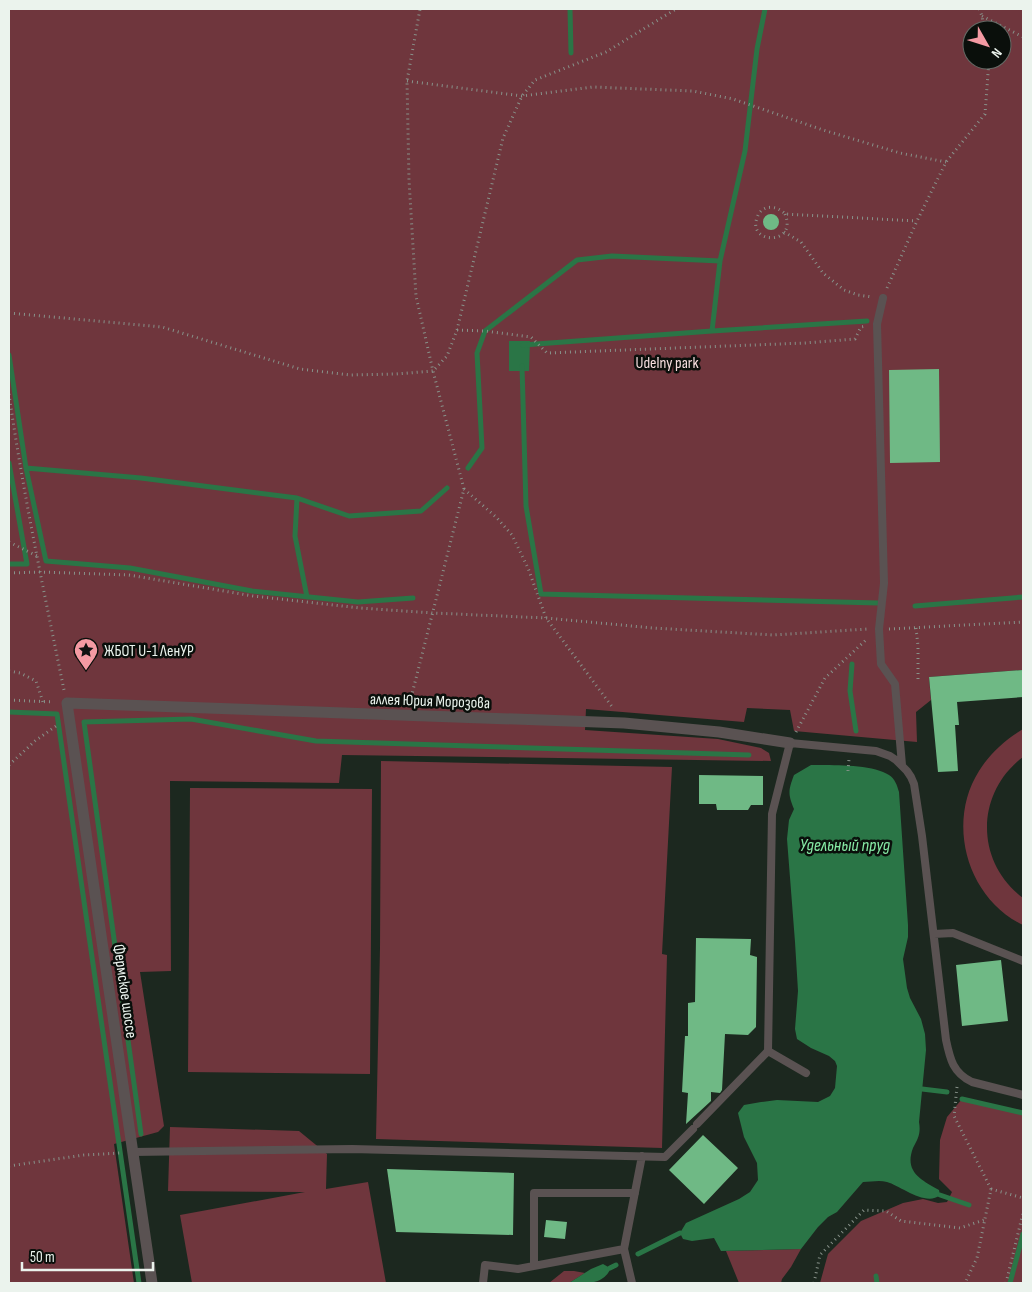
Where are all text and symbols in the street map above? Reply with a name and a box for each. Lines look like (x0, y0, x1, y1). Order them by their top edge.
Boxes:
north arrow (962, 20, 1012, 70)
text: N (988, 45, 1006, 61)
park label: Udelny park (636, 354, 699, 373)
place icon: ЖБОТ U-1 ЛенУР (73, 637, 99, 671)
place label: ЖБОТ U-1 ЛенУР (104, 642, 194, 661)
street label: аллея Юрия Морозова (369, 690, 490, 713)
water label: Удельный пруд (800, 835, 891, 856)
street label: Фермское шоссе (109, 943, 141, 1039)
scale bar (22, 1240, 154, 1272)
text: 50 m (30, 1248, 55, 1267)

